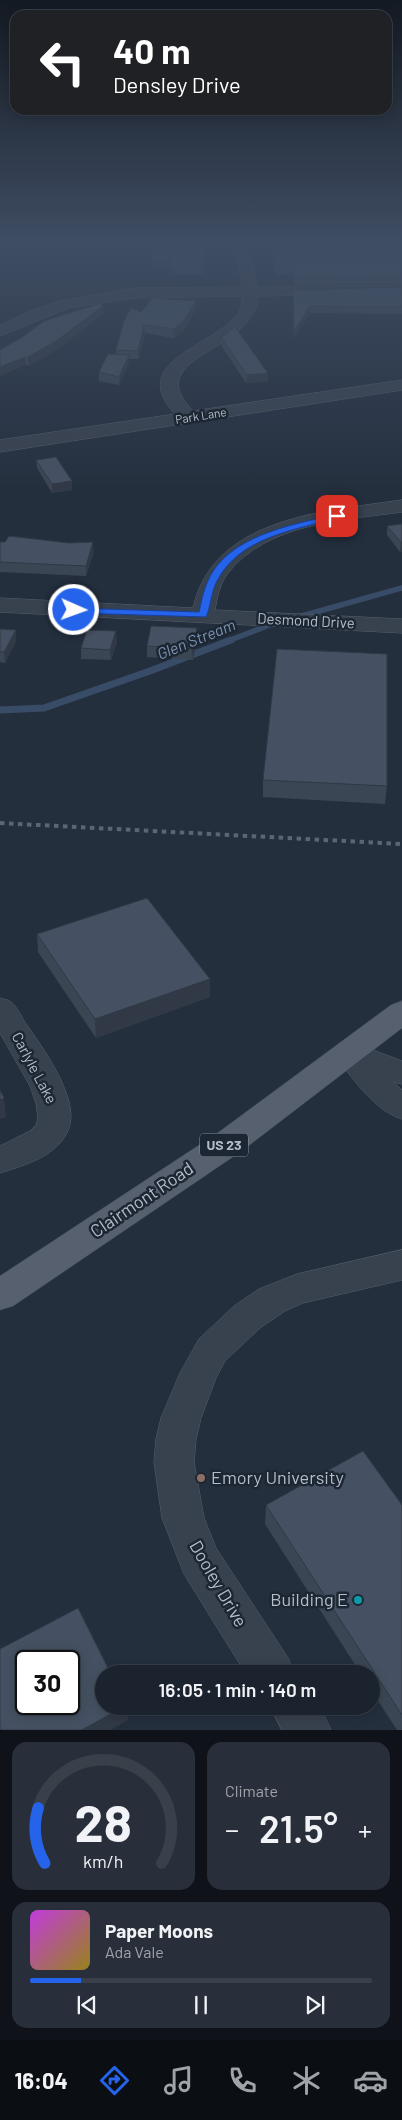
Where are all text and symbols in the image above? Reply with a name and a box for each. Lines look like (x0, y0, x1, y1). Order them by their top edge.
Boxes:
text: 40 m (113, 29, 190, 71)
icon: left (30, 30, 95, 95)
text: Densley Drive (113, 71, 241, 97)
street label: Park Lane (174, 404, 227, 426)
pin (316, 495, 358, 537)
icon: arrive (323, 502, 351, 530)
position arrow (47, 583, 99, 635)
street label: Desmond Drive (257, 608, 355, 632)
water label: Glen Stream (154, 614, 238, 663)
street label: Carlyle Lake (9, 1029, 61, 1106)
road number: US 23 (200, 1134, 248, 1156)
street label: Clairmont Road (86, 1157, 197, 1242)
place label: Emory University (211, 1466, 344, 1488)
marker: Emory University (195, 1472, 207, 1484)
street label: Dooley Drive (185, 1536, 252, 1631)
place label: Building E (270, 1588, 348, 1610)
marker: Building E (352, 1594, 364, 1606)
speed limit sign: 30 (15, 1650, 80, 1715)
text: 16:05 · 1 min · 140 m (159, 1678, 316, 1701)
text: Climate (225, 1781, 278, 1800)
text: 28 (75, 1790, 132, 1852)
text: 21.5° (259, 1805, 338, 1851)
text: − (225, 1812, 239, 1846)
text: + (358, 1812, 372, 1846)
text: km/h (83, 1850, 124, 1872)
text: Paper Moons (105, 1919, 213, 1942)
text: Ada Vale (105, 1942, 164, 1961)
icon: previous (73, 1991, 101, 2019)
icon: pause (187, 1991, 215, 2019)
icon: next (301, 1991, 329, 2019)
icon: directions (97, 2063, 132, 2098)
icon: music (161, 2063, 196, 2098)
icon: phone (225, 2063, 260, 2098)
icon: climate (289, 2063, 324, 2098)
icon: car (353, 2063, 388, 2098)
text: 16:04 (14, 2067, 68, 2093)

